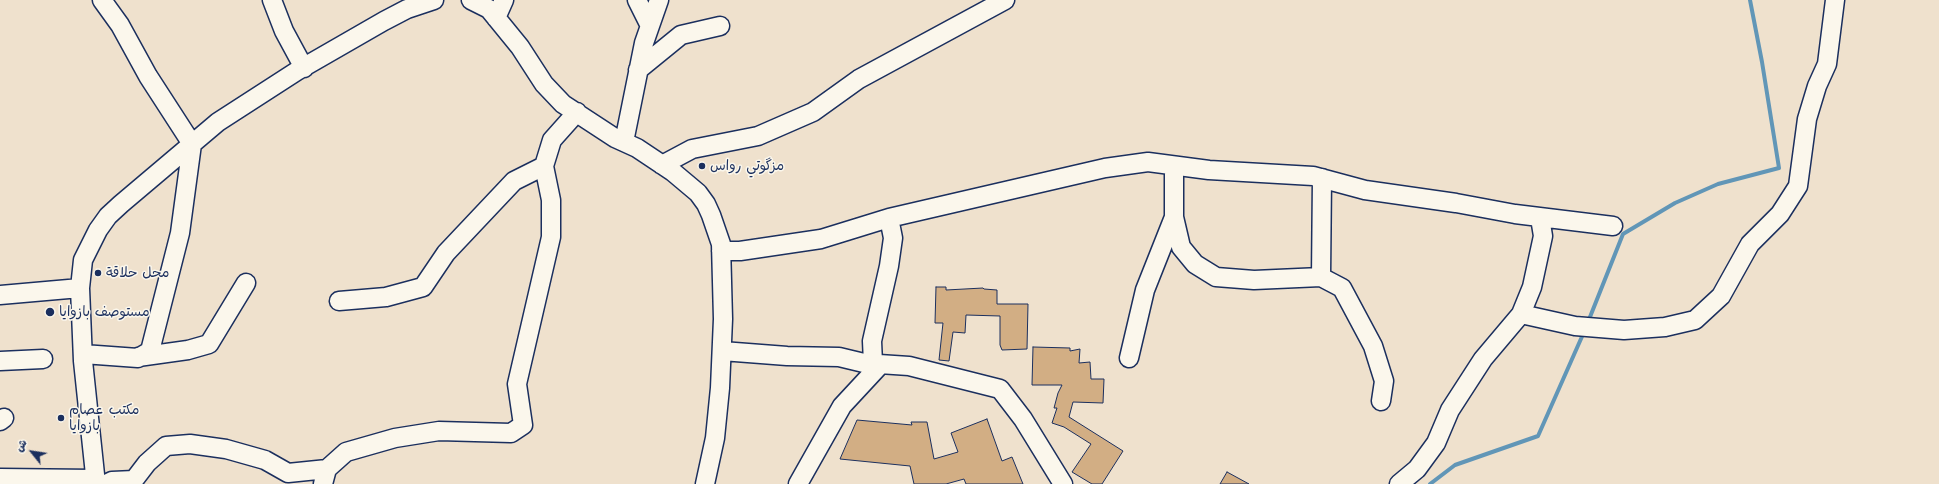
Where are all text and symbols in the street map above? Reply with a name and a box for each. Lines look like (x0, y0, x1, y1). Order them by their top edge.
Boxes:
place label: مزگوتي رواس (710, 158, 784, 174)
marker: مزگوتي رواس (697, 161, 707, 171)
place label: محل حلاقة (106, 265, 169, 281)
marker: محل حلاقة (93, 268, 103, 278)
place label: مستوصف بازوايا (59, 304, 150, 320)
marker: مستوصف بازوايا (44, 306, 56, 318)
place label: مكتب عصام بازوايا (69, 402, 139, 434)
marker: مكتب عصام بازوايا (56, 413, 66, 423)
north arrow (12, 432, 52, 472)
text: ش (12, 437, 31, 455)

